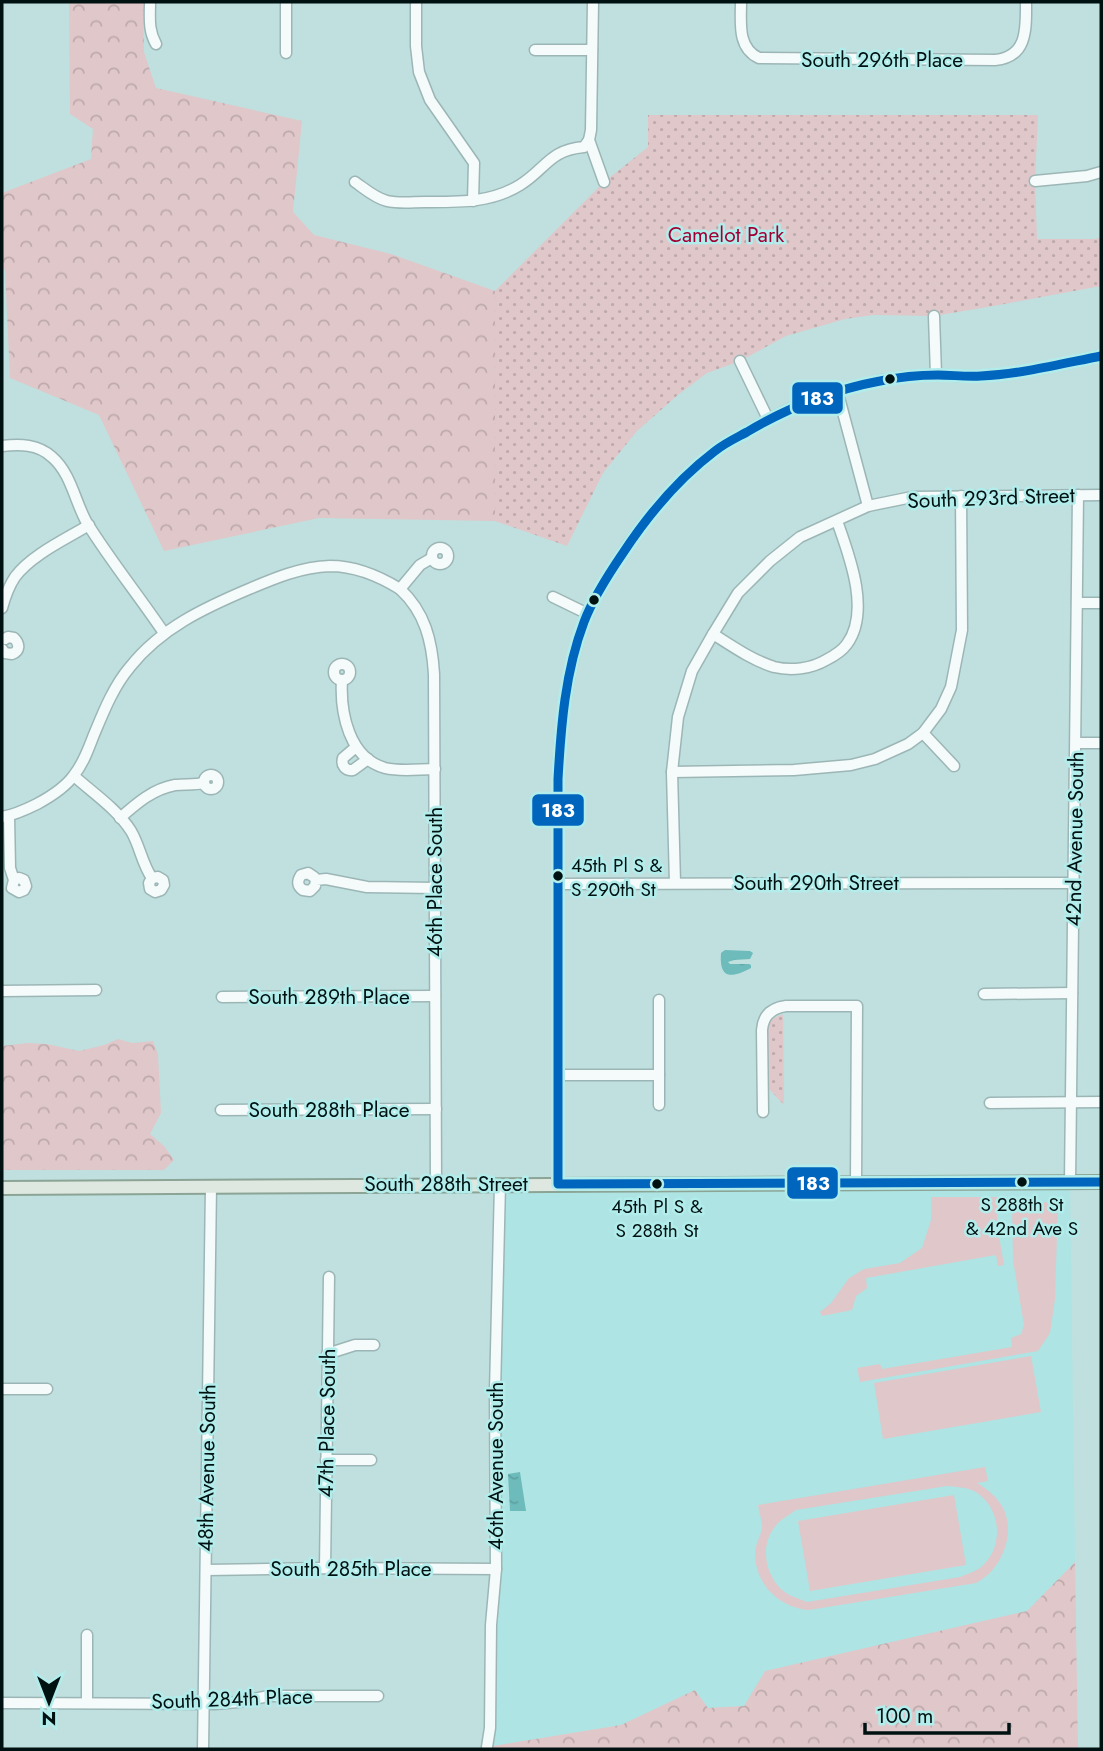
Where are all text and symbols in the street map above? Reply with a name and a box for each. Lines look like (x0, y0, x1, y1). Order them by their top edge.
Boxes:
street label: South 296th Place (801, 45, 963, 75)
park label: Camelot Park (668, 220, 785, 250)
unlabelled marker (883, 372, 897, 386)
line badge: 183 (791, 381, 844, 415)
text: 183 (800, 385, 834, 412)
street label: South 293rd Street (907, 480, 1075, 516)
unlabelled marker (587, 593, 601, 607)
street label: 42nd Avenue South (1058, 751, 1092, 927)
line badge: 183 (531, 793, 585, 827)
text: 183 (541, 797, 575, 824)
street label: 46th Place South (420, 807, 450, 957)
place label: 45th Pl S & S 290th St (571, 852, 663, 903)
street label: South 290th Street (733, 868, 899, 898)
marker: 45th Pl S & S 290th St (551, 869, 565, 883)
street label: South 289th Place (248, 982, 410, 1012)
street label: South 288th Place (249, 1095, 410, 1125)
line badge: 183 (786, 1166, 839, 1200)
street label: South 288th Street (364, 1169, 528, 1199)
text: 183 (796, 1170, 830, 1197)
marker: S 288th St & 42nd Ave S (1015, 1175, 1029, 1189)
marker: 45th Pl S & S 288th St (650, 1177, 664, 1191)
place label: S 288th St & 42nd Ave S (966, 1191, 1078, 1242)
place label: 45th Pl S & S 288th St (611, 1193, 703, 1244)
street label: 47th Place South (311, 1348, 343, 1498)
street label: 46th Avenue South (481, 1382, 511, 1550)
street label: 48th Avenue South (191, 1384, 223, 1552)
street label: South 285th Place (270, 1554, 432, 1584)
north arrow (14, 1667, 84, 1737)
street label: South 284th Place (151, 1681, 313, 1717)
scale bar (865, 1692, 1009, 1736)
text: 100 m (876, 1701, 933, 1731)
text: N (41, 1705, 57, 1732)

